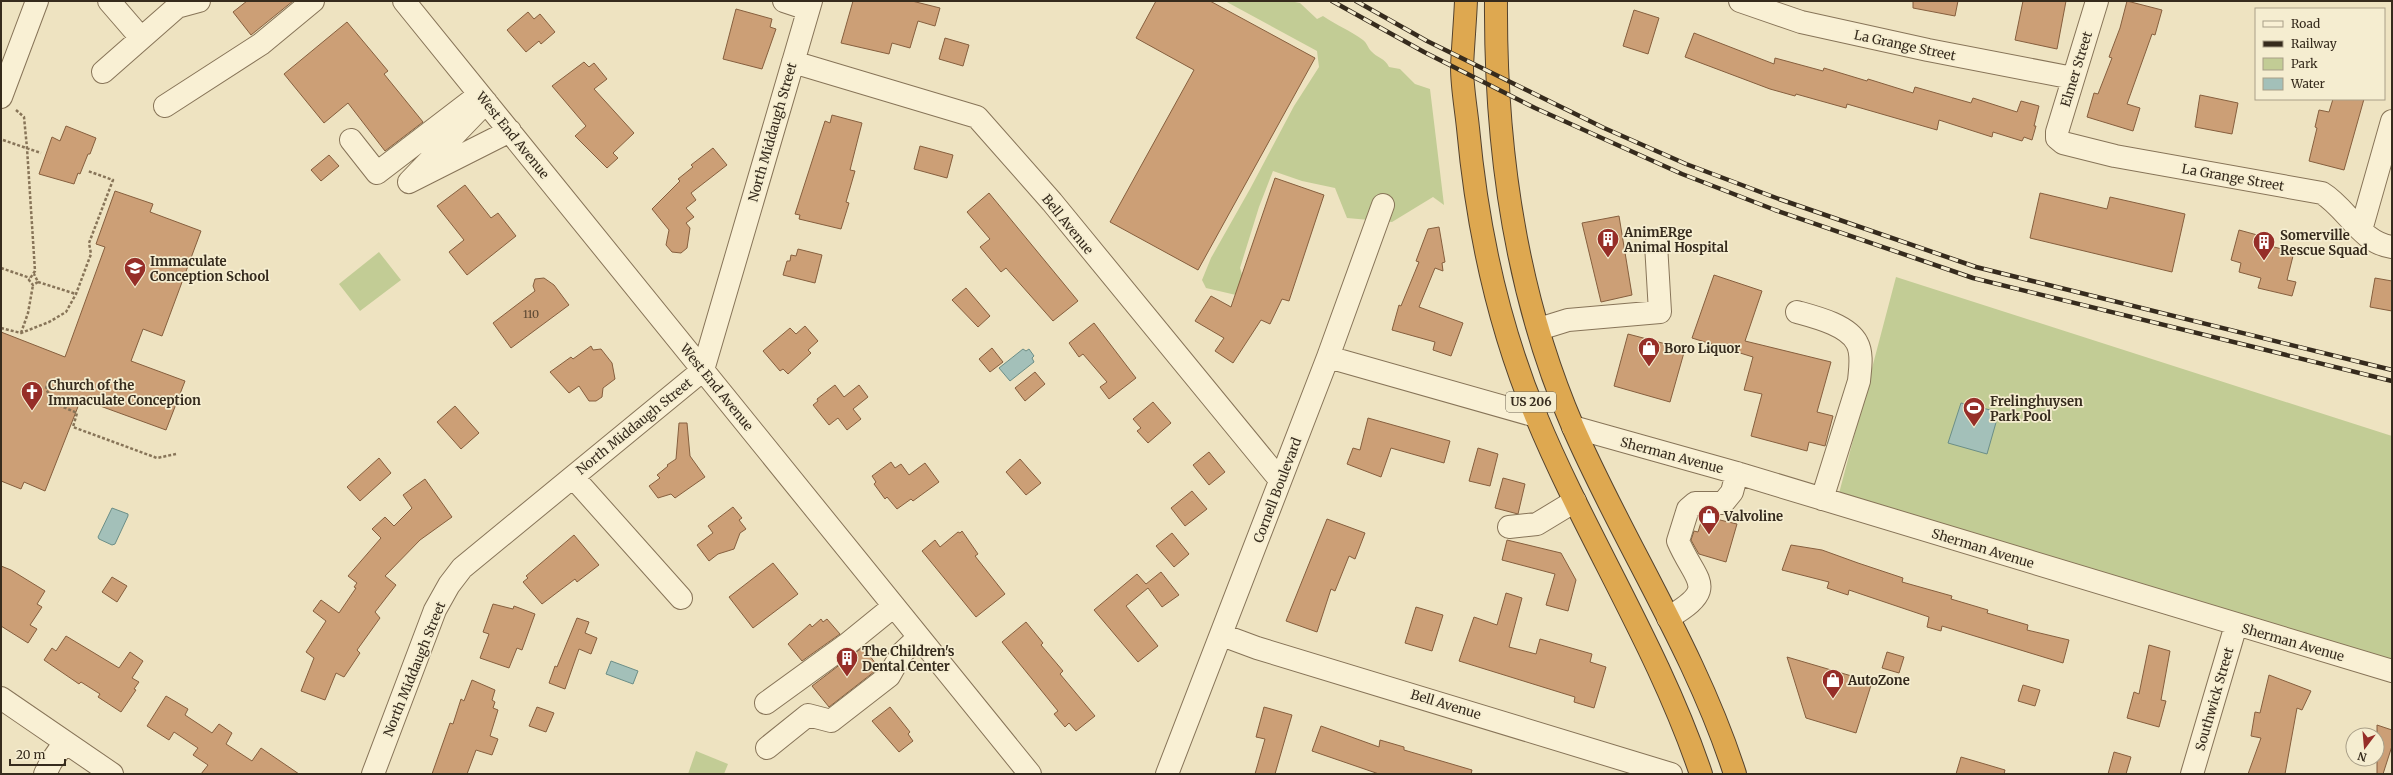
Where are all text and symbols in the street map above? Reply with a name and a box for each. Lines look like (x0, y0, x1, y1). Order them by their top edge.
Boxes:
legend (2255, 8, 2385, 100)
text: Road (2291, 16, 2320, 31)
street label: La Grange Street (1852, 26, 1957, 65)
street label: Elmer Street (2057, 29, 2096, 109)
text: Railway (2291, 36, 2337, 51)
text: Park (2291, 56, 2318, 71)
street label: North Middaugh Street (744, 60, 801, 204)
text: Water (2290, 76, 2326, 91)
street label: West End Avenue (472, 88, 553, 182)
street label: La Grange Street (2180, 160, 2285, 195)
street label: Bell Avenue (1038, 191, 1097, 258)
place label: AnimERge Animal Hospital (1623, 224, 1728, 256)
building icon: AnimERge Animal Hospital (1595, 226, 1621, 259)
place label: Somerville Rescue Squad (2280, 227, 2368, 259)
building icon: Somerville Rescue Squad (2251, 229, 2277, 262)
place label: Immaculate Conception School (150, 253, 269, 285)
school or university icon: Immaculate Conception School (122, 255, 148, 288)
house number: 110 (523, 307, 539, 321)
shop icon: Boro Liquor (1636, 335, 1662, 368)
street label: West End Avenue (676, 340, 757, 434)
place label: Boro Liquor (1664, 340, 1740, 357)
street label: North Middaugh Street (573, 374, 696, 478)
place label: Church of the Immaculate Conception (48, 377, 201, 409)
church icon: Church of the Immaculate Conception (19, 379, 45, 412)
road number: US 206 (1506, 392, 1556, 412)
place label: Frelinghuysen Park Pool (1990, 393, 2083, 425)
sports icon: Frelinghuysen Park Pool (1961, 395, 1987, 428)
street label: Sherman Avenue (1618, 434, 1725, 477)
street label: Cornell Boulevard (1250, 435, 1305, 545)
shop icon: Valvoline (1696, 503, 1722, 536)
place label: Valvoline (1723, 508, 1783, 525)
street label: Sherman Avenue (1930, 525, 2036, 572)
street label: North Middaugh Street (380, 599, 449, 739)
street label: Sherman Avenue (2240, 620, 2346, 665)
place label: The Children's Dental Center (862, 643, 955, 675)
building icon: The Children's Dental Center (834, 645, 860, 678)
street label: Southwick Street (2192, 645, 2237, 753)
shop icon: AutoZone (1820, 667, 1846, 700)
place label: AutoZone (1847, 672, 1910, 689)
street label: Bell Avenue (1409, 686, 1483, 723)
north arrow (2345, 727, 2385, 767)
scale bar (10, 741, 65, 767)
text: 20 m (16, 747, 45, 762)
text: N (2356, 749, 2368, 765)

